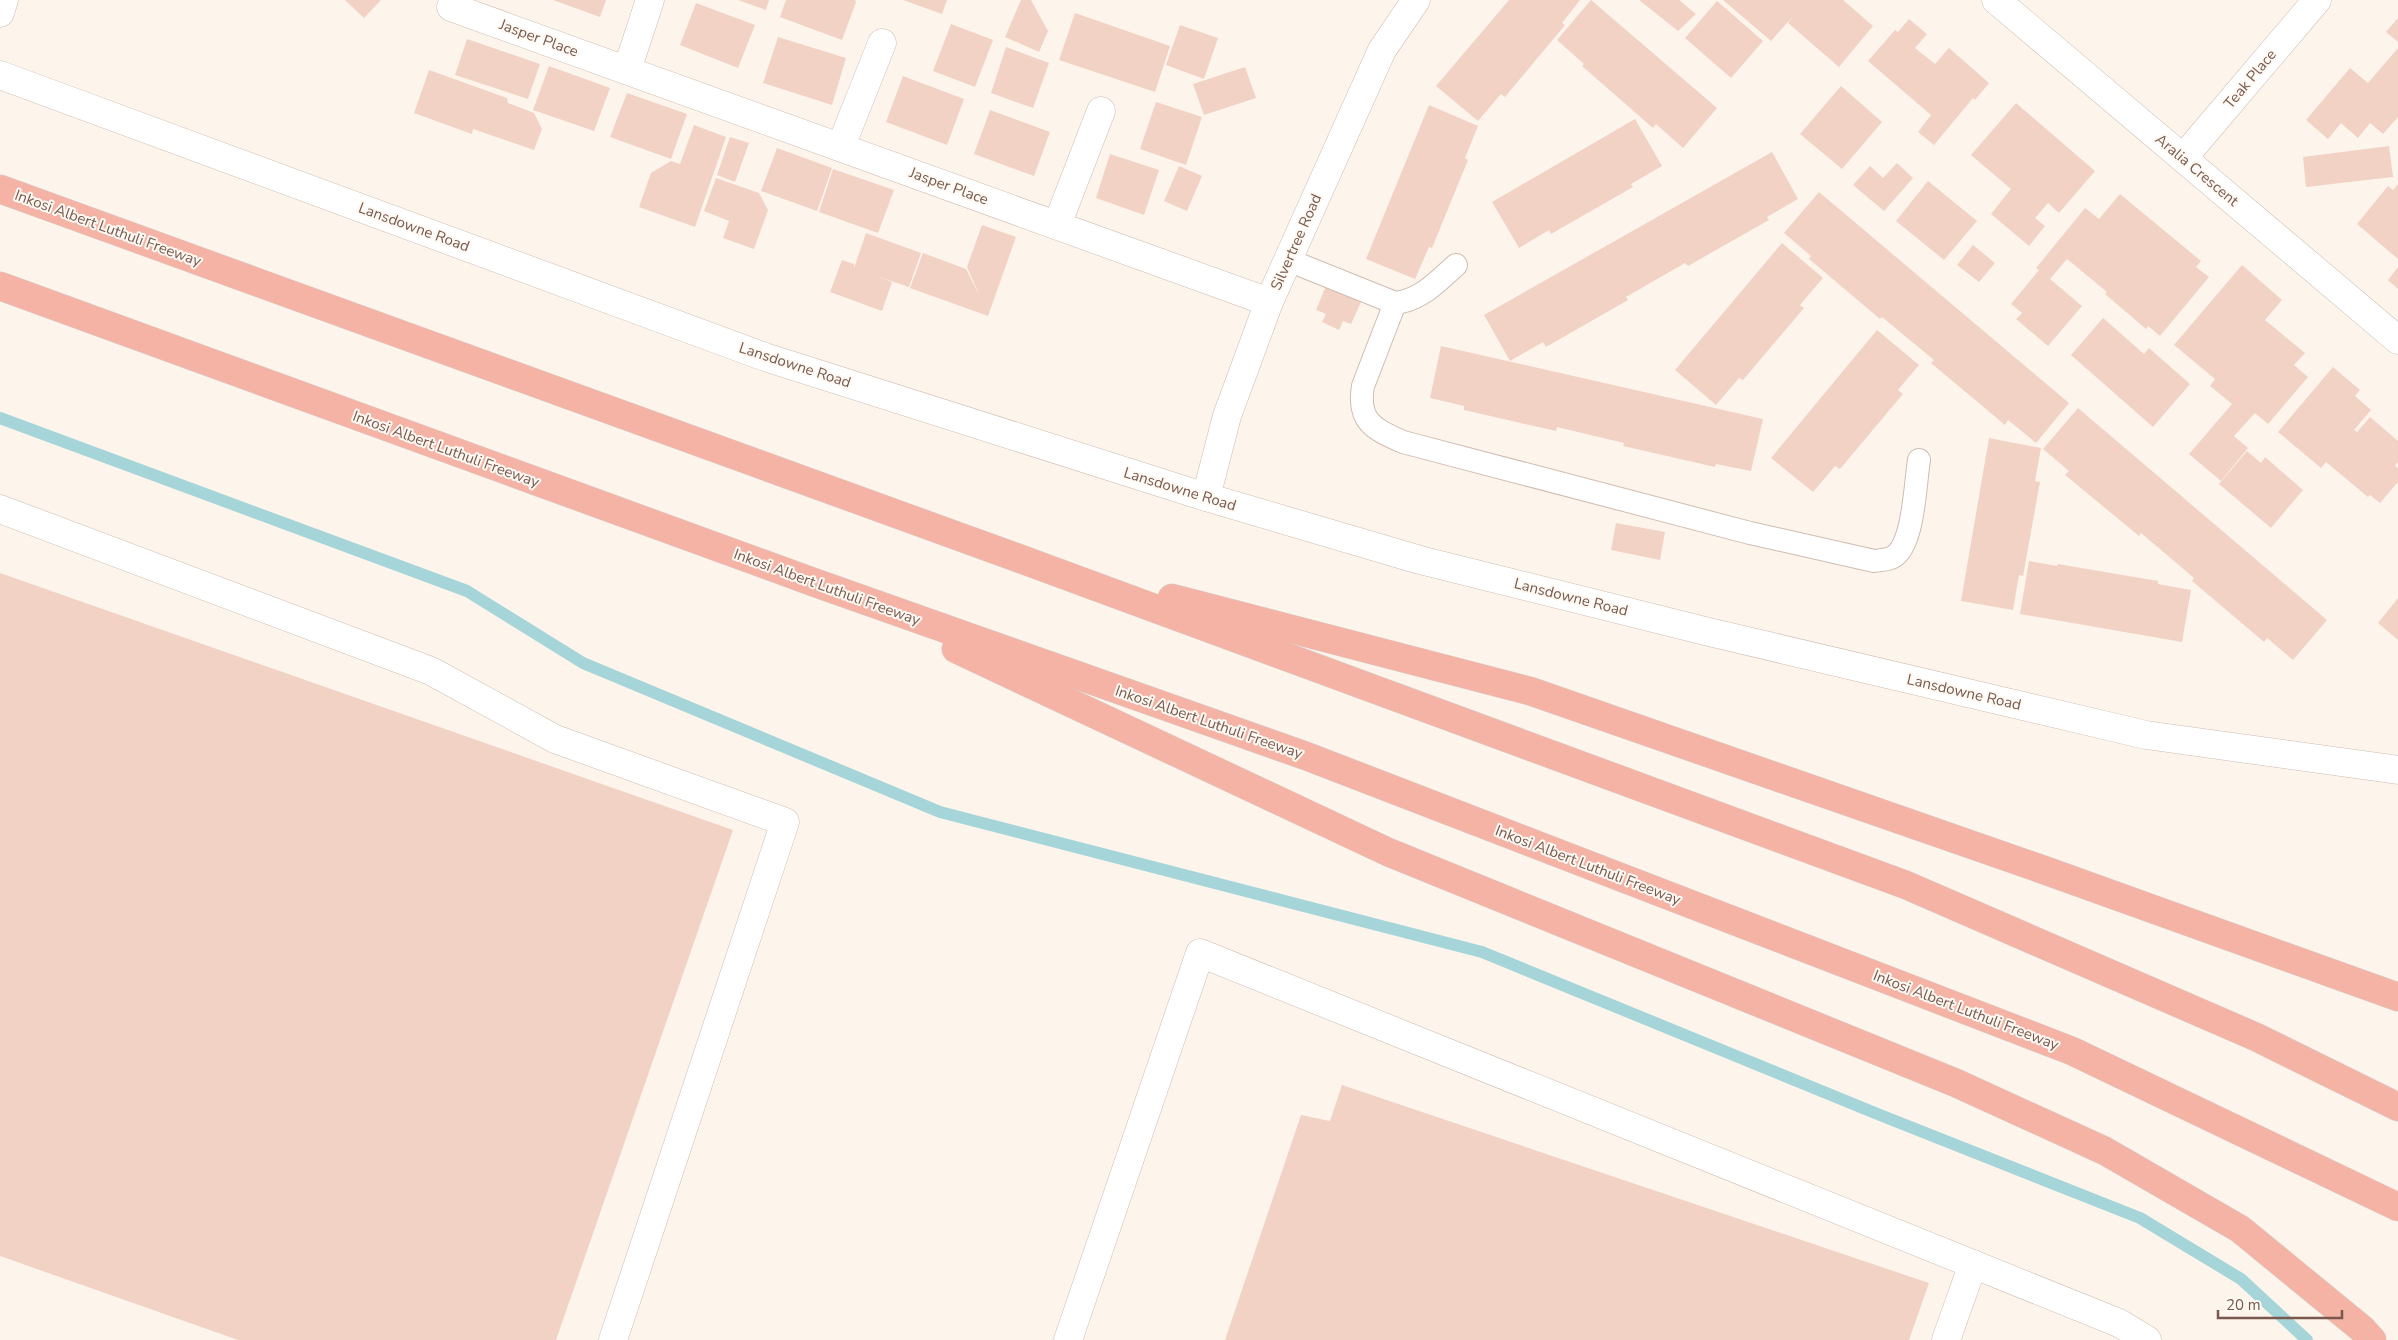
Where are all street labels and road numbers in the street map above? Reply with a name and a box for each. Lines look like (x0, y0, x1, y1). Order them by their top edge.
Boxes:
street label: Jasper Place (496, 14, 581, 62)
street label: Teak Place (2219, 45, 2281, 113)
street label: Aralia Crescent (2151, 129, 2243, 211)
street label: Jasper Place (906, 162, 991, 210)
street label: Inkosi Albert Luthuli Freeway (12, 185, 204, 271)
street label: Silvertree Road (1266, 191, 1326, 293)
street label: Lansdowne Road (356, 198, 472, 256)
street label: Lansdowne Road (736, 337, 854, 393)
street label: Inkosi Albert Luthuli Freeway (350, 406, 542, 492)
street label: Lansdowne Road (1121, 462, 1239, 516)
street label: Inkosi Albert Luthuli Freeway (731, 544, 923, 630)
street label: Lansdowne Road (1512, 573, 1630, 621)
street label: Lansdowne Road (1905, 669, 2023, 715)
street label: Inkosi Albert Luthuli Freeway (1113, 680, 1306, 764)
street label: Inkosi Albert Luthuli Freeway (1492, 820, 1684, 910)
street label: Inkosi Albert Luthuli Freeway (1870, 965, 2062, 1055)

